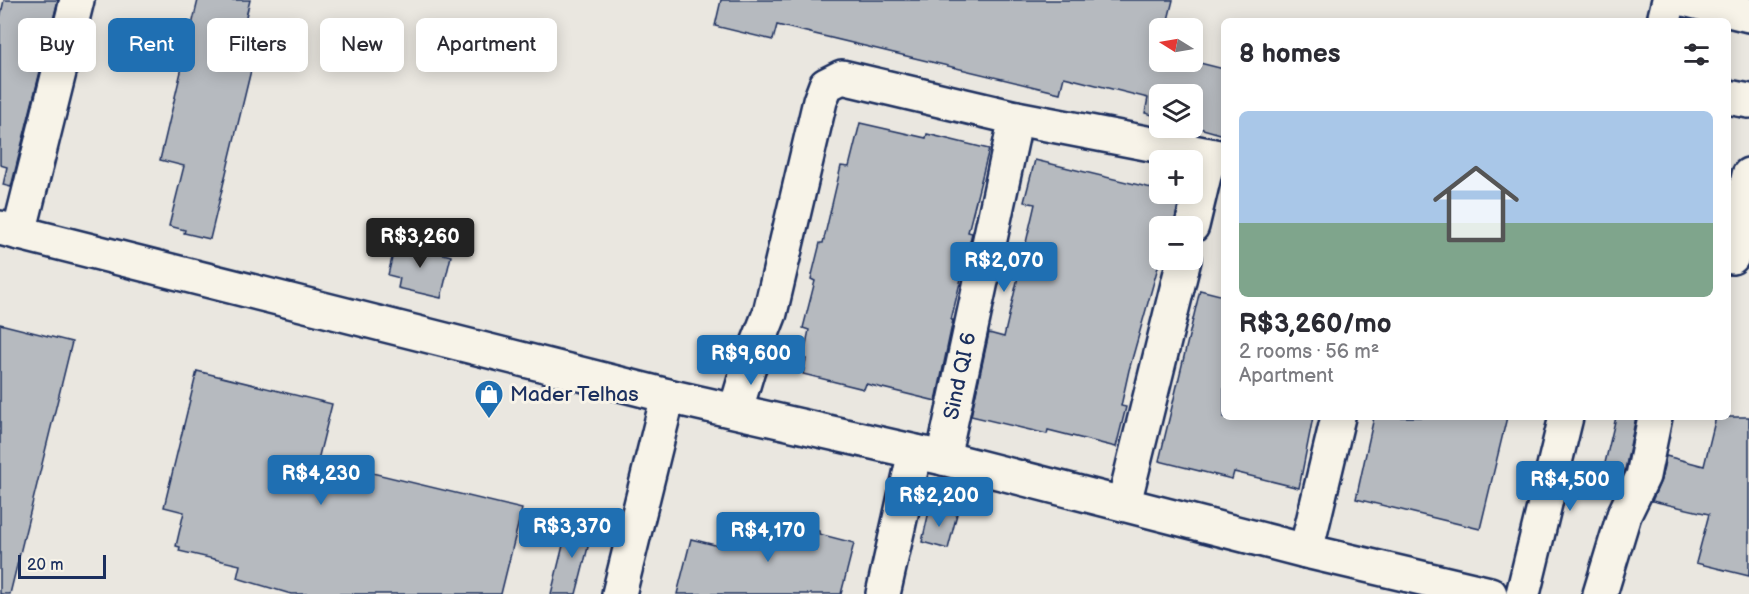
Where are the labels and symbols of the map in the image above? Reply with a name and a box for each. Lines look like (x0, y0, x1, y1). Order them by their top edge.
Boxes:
north arrow (1149, 18, 1203, 72)
pin: R$3,260 (365, 218, 475, 269)
pin: R$2,070 (949, 242, 1059, 293)
street label: Sind QI 6 (939, 330, 981, 422)
pin: R$9,600 (696, 335, 806, 386)
shop icon: Mader Telhas (473, 378, 505, 420)
place label: Mader Telhas (510, 382, 639, 407)
pin: R$4,230 (266, 455, 376, 506)
pin: R$4,500 (1515, 461, 1625, 512)
pin: R$2,200 (884, 477, 994, 528)
pin: R$3,370 (517, 508, 627, 559)
pin: R$4,170 (713, 512, 823, 563)
scale bar (18, 552, 106, 580)

